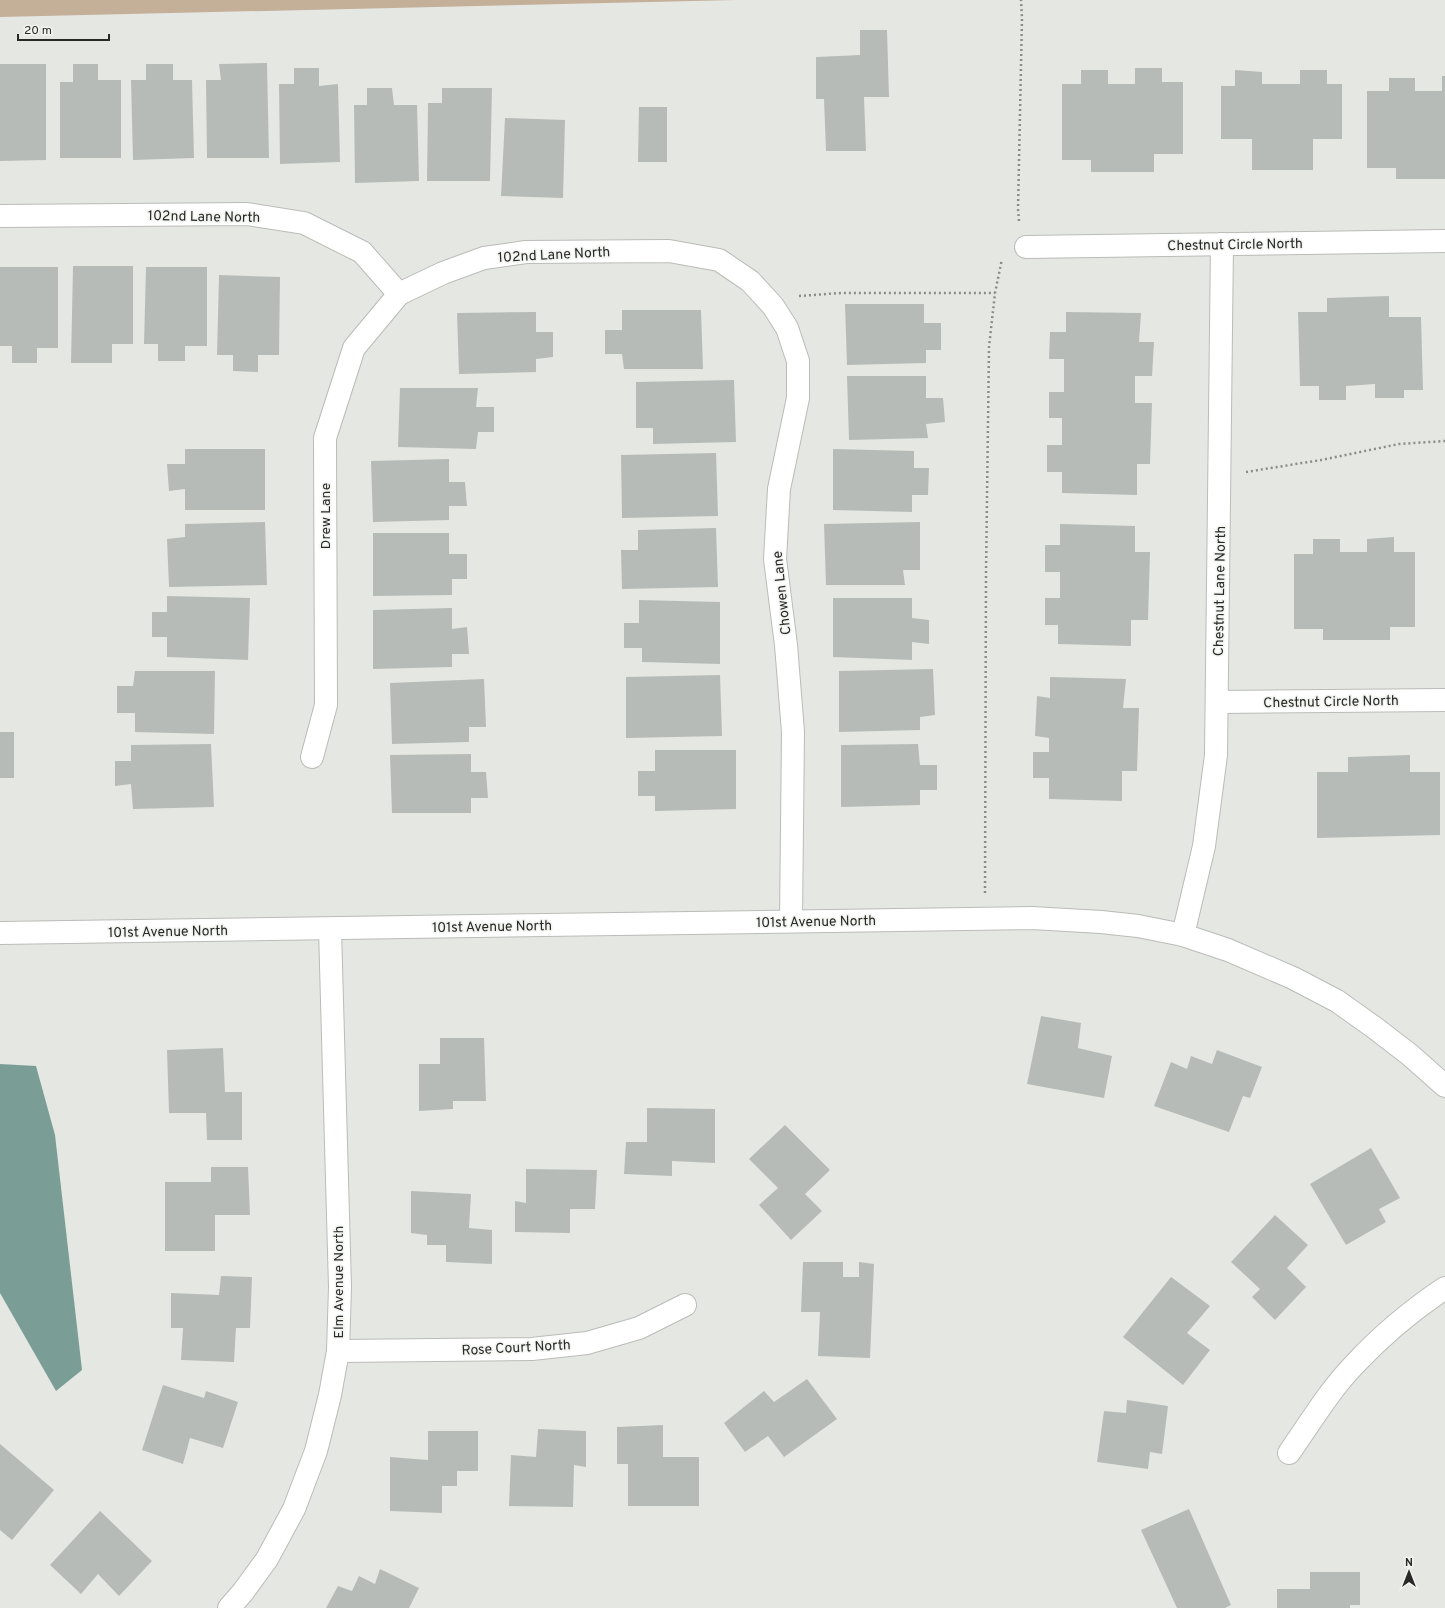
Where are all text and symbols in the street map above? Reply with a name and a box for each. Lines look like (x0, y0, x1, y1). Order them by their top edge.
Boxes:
scale bar (18, 16, 109, 42)
text: 20 m (24, 23, 52, 39)
street label: 102nd Lane North (148, 208, 260, 227)
street label: Chestnut Circle North (1167, 236, 1303, 255)
street label: 102nd Lane North (497, 244, 611, 267)
street label: Drew Lane (318, 483, 335, 549)
street label: Chestnut Lane North (1211, 526, 1230, 656)
street label: Chowen Lane (770, 550, 795, 636)
street label: Chestnut Circle North (1263, 693, 1399, 712)
street label: 101st Avenue North (756, 913, 876, 932)
street label: 101st Avenue North (432, 918, 552, 937)
street label: 101st Avenue North (108, 923, 228, 942)
street label: Elm Avenue North (331, 1226, 348, 1338)
street label: Rose Court North (461, 1337, 571, 1360)
north arrow (1389, 1552, 1429, 1592)
text: N (1405, 1556, 1413, 1570)

